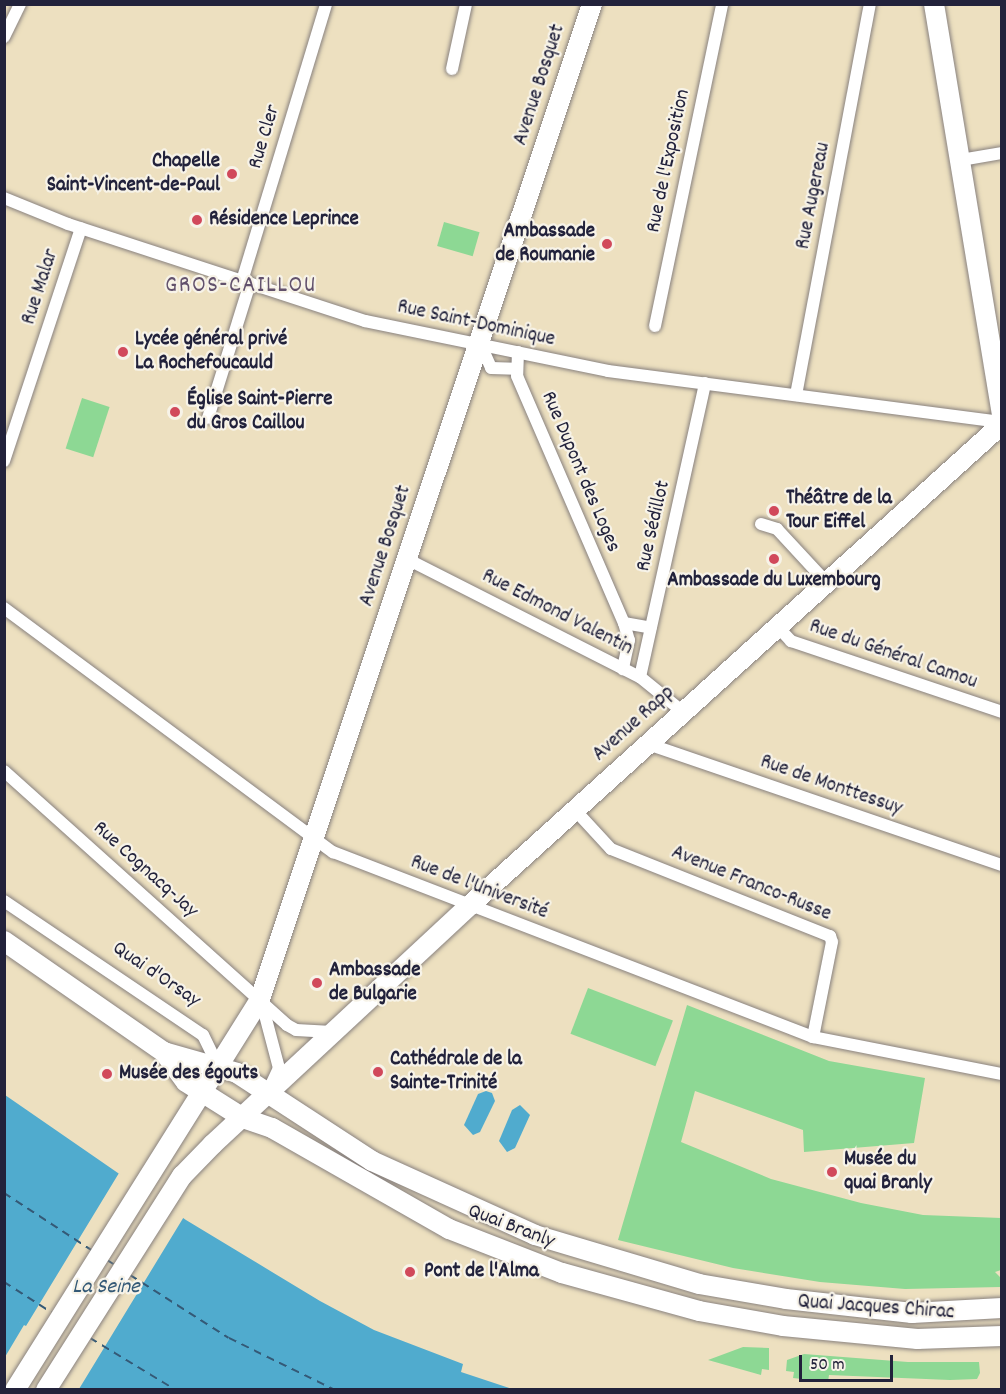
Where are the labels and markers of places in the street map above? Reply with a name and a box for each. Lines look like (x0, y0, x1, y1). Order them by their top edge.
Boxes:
place label: Chapelle Saint-Vincent-de-Paul (47, 149, 220, 199)
marker: Chapelle Saint-Vincent-de-Paul (225, 167, 239, 181)
place label: Résidence Leprince (209, 207, 359, 233)
marker: Résidence Leprince (190, 213, 204, 227)
place label: Ambassade de Roumanie (495, 219, 595, 269)
marker: Ambassade de Roumanie (600, 237, 614, 251)
place label: Lycée général privé La Rochefoucauld (135, 327, 287, 377)
marker: Lycée général privé La Rochefoucauld (116, 345, 130, 359)
place label: Église Saint-Pierre du Gros Caillou (187, 387, 332, 437)
marker: Église Saint-Pierre du Gros Caillou (168, 405, 182, 419)
place label: Théâtre de la Tour Eiffel (786, 486, 892, 536)
marker: Théâtre de la Tour Eiffel (767, 504, 781, 518)
marker: Ambassade du Luxembourg (767, 552, 781, 566)
place label: Ambassade du Luxembourg (667, 568, 881, 594)
place label: Ambassade de Bulgarie (329, 958, 420, 1008)
marker: Ambassade de Bulgarie (310, 976, 324, 990)
place label: Cathédrale de la Sainte-Trinité (390, 1047, 522, 1097)
place label: Musée des égouts (119, 1061, 258, 1087)
marker: Cathédrale de la Sainte-Trinité (371, 1065, 385, 1079)
marker: Musée des égouts (100, 1067, 114, 1081)
place label: Musée du quai Branly (844, 1147, 932, 1197)
marker: Musée du quai Branly (825, 1165, 839, 1179)
place label: Pont de l'Alma (424, 1259, 539, 1285)
marker: Pont de l'Alma (401, 1263, 419, 1281)

